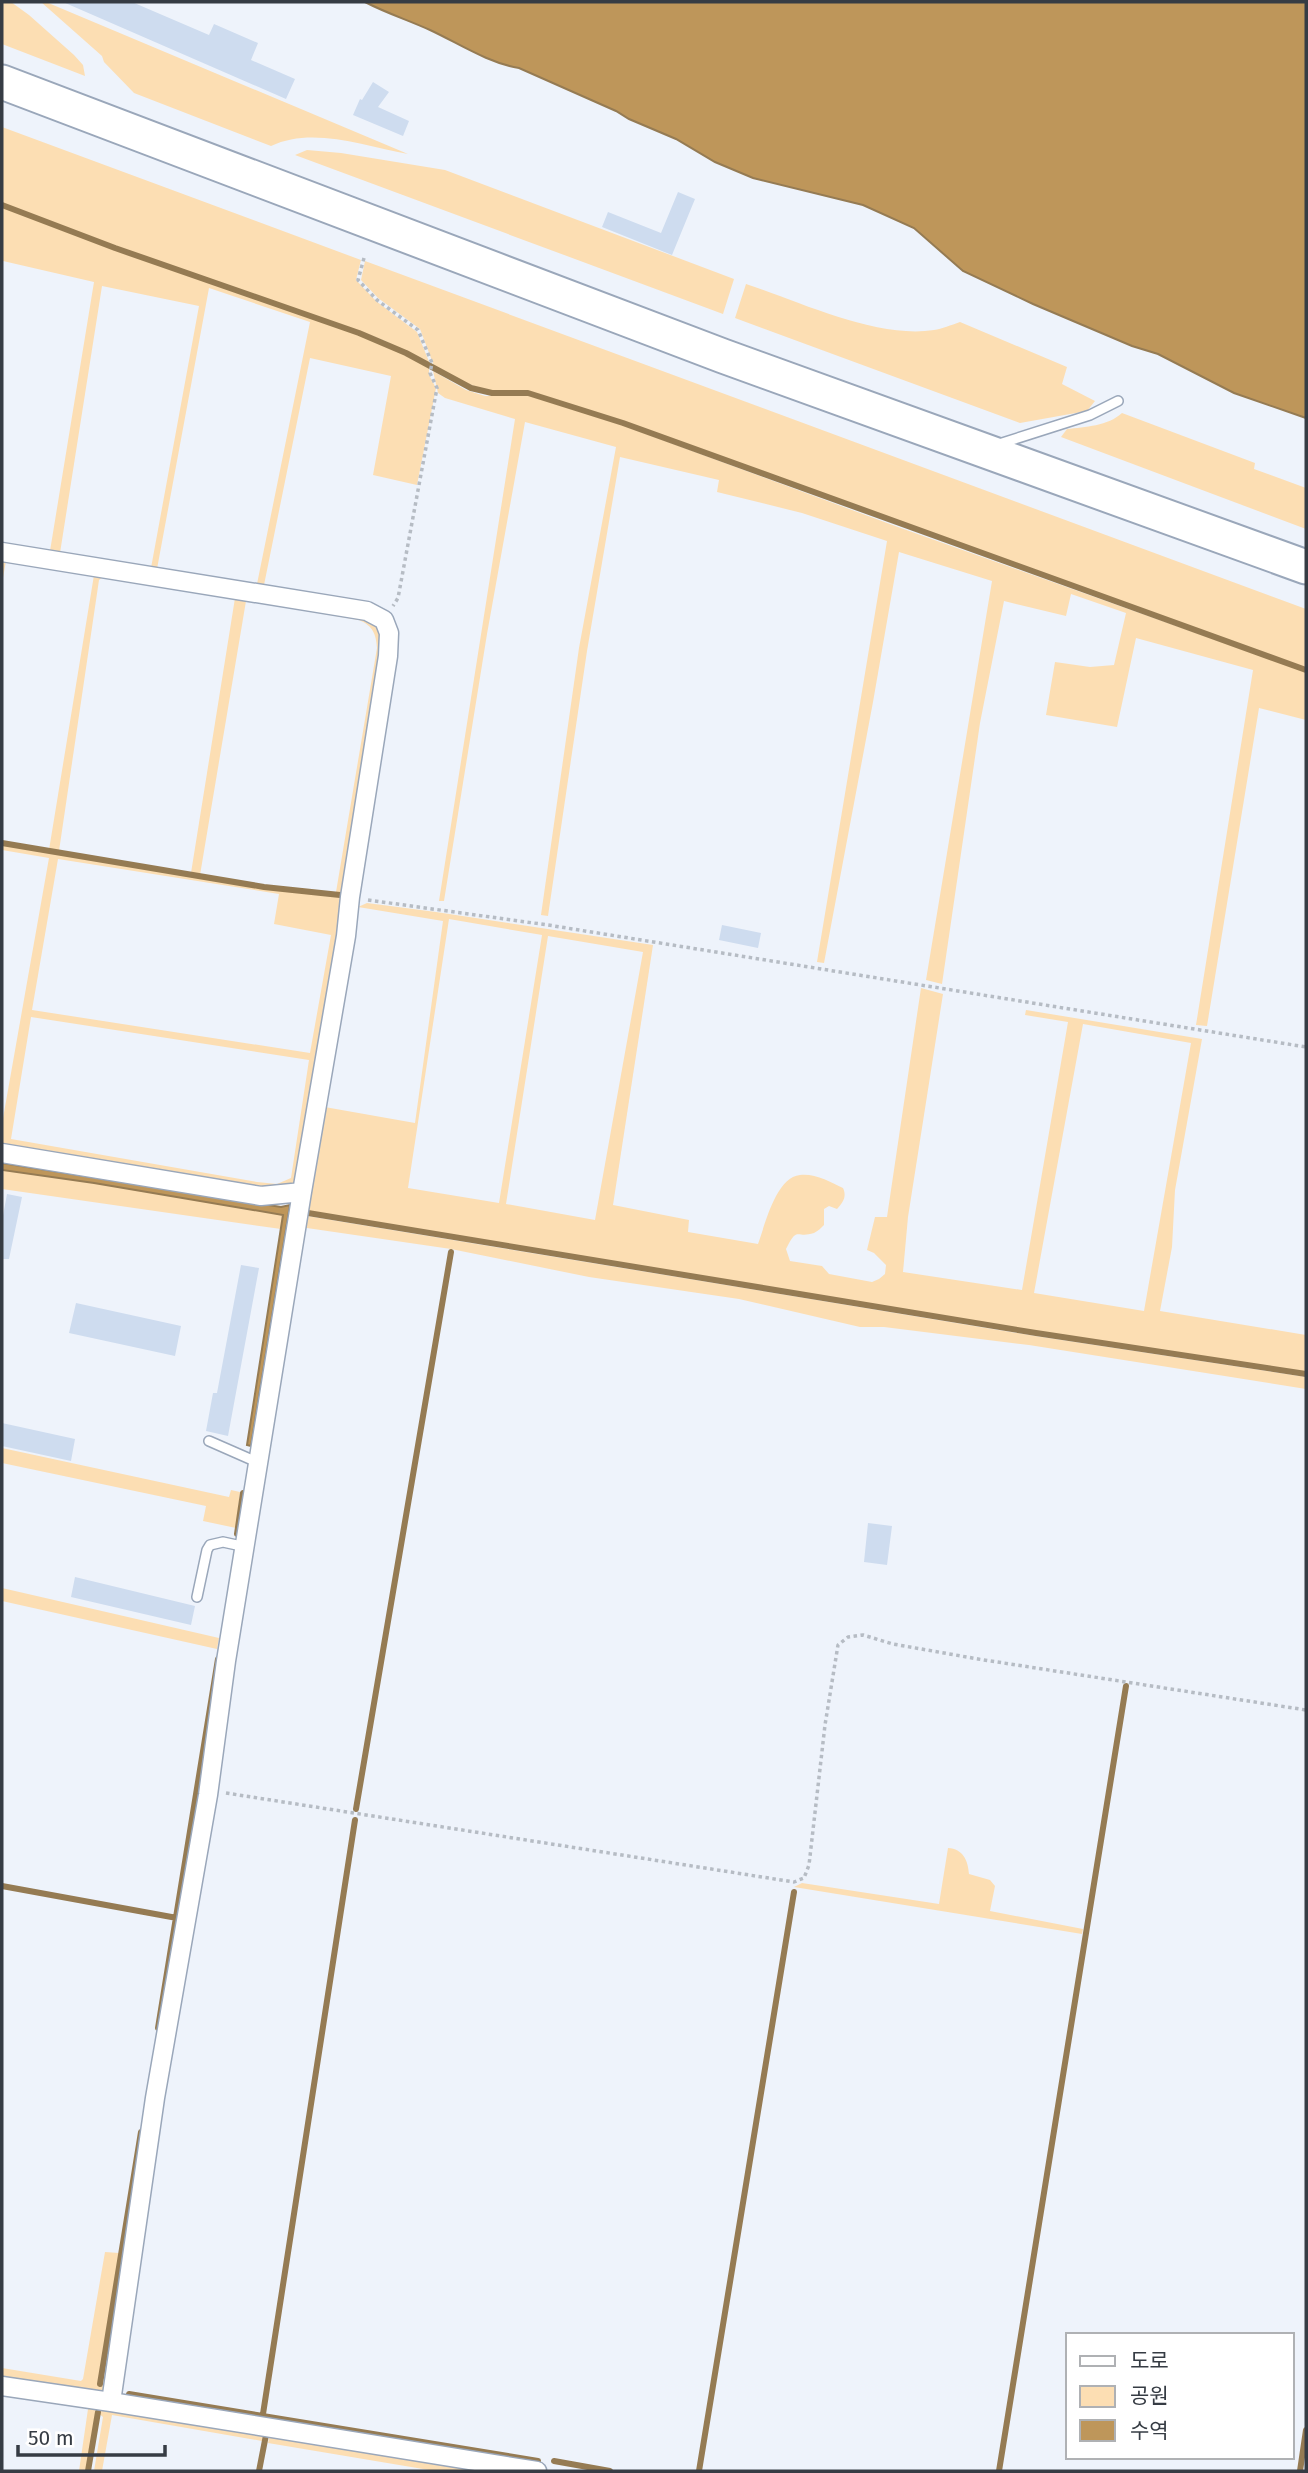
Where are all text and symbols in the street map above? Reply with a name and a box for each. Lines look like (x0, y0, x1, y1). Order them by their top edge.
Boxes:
legend (1066, 2333, 1294, 2459)
text: 도로 (1130, 2348, 1169, 2374)
text: 공원 (1130, 2383, 1169, 2409)
scale bar (18, 2414, 164, 2458)
text: 수역 (1130, 2418, 1169, 2444)
text: 50 m (28, 2425, 74, 2451)

